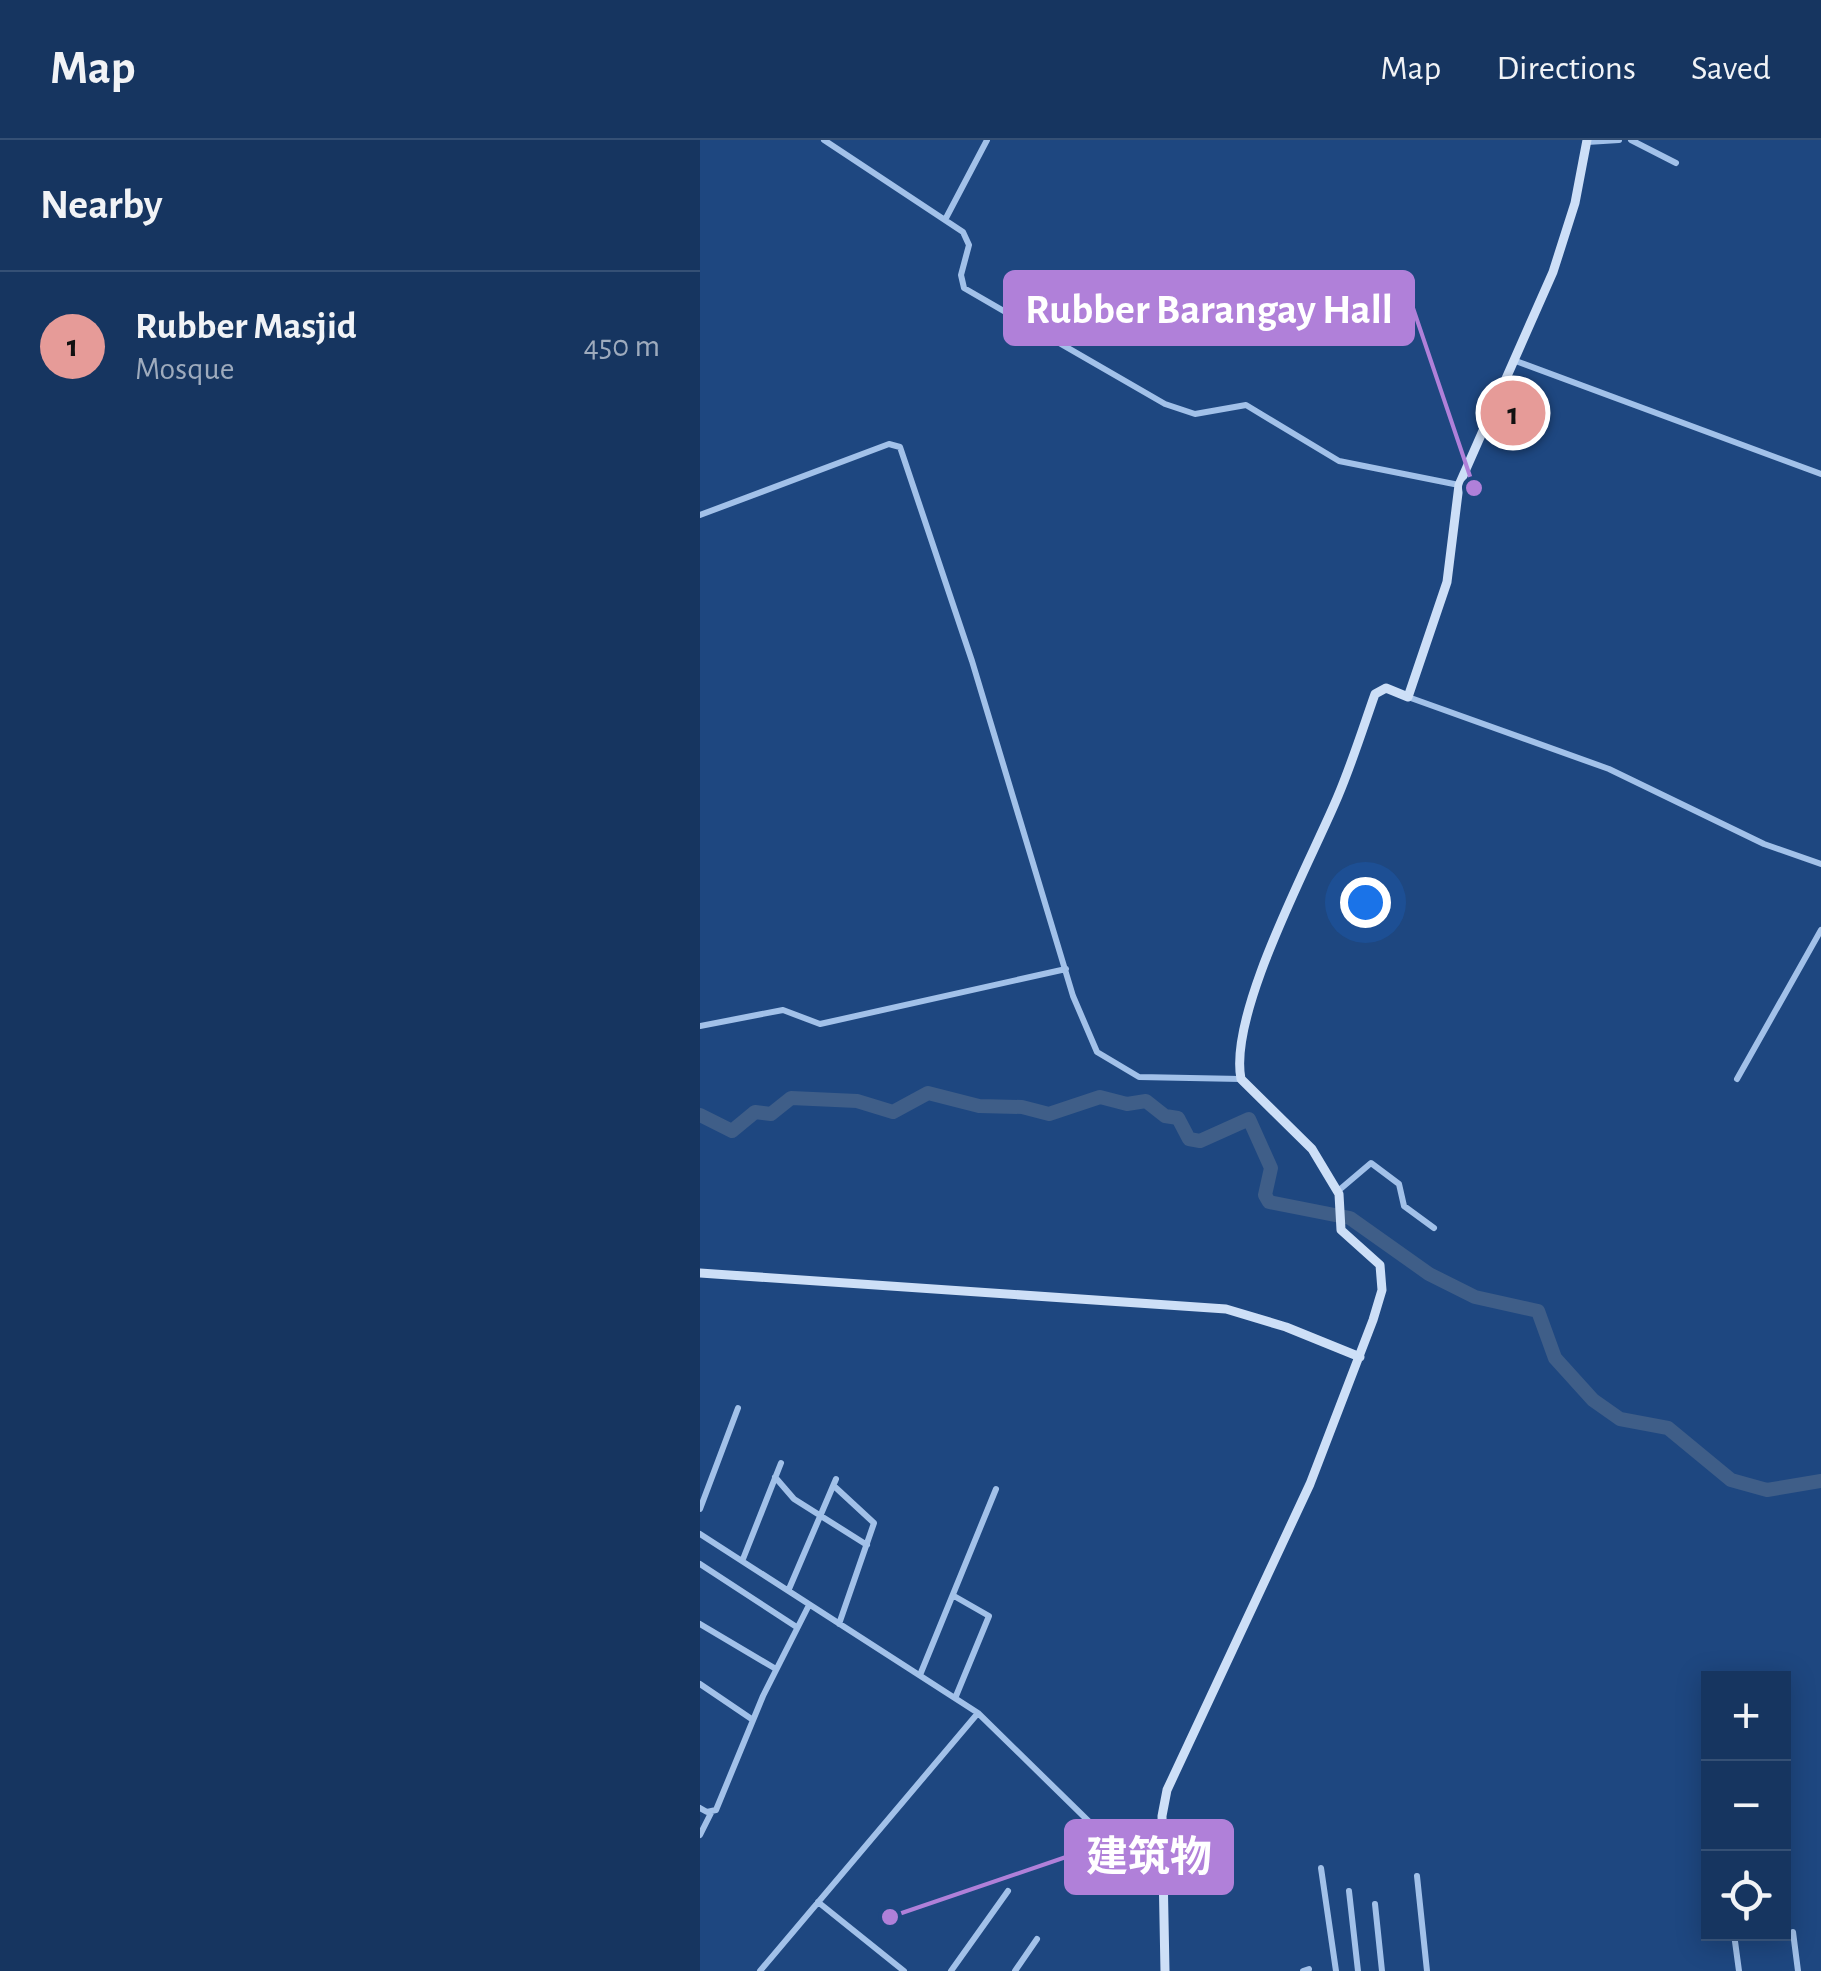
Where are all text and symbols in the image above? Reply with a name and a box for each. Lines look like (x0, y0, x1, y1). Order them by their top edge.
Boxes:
text: Map (50, 45, 136, 93)
text: Map (1380, 51, 1441, 86)
text: Directions (1496, 51, 1636, 86)
text: Saved (1691, 51, 1771, 86)
text: Nearby (40, 184, 163, 226)
callout: Rubber Barangay Hall (1005, 272, 1413, 344)
text: Rubber Barangay Hall (1025, 289, 1393, 331)
text: Rubber Masjid (135, 308, 357, 346)
text: 1 (67, 330, 78, 362)
text: 450 m (583, 330, 660, 362)
text: Mosque (135, 353, 235, 385)
pin: 1 (1480, 376, 1546, 450)
your location (1340, 877, 1391, 928)
map controls (1701, 1671, 1791, 1941)
button: + (1701, 1671, 1791, 1761)
button: − (1701, 1761, 1791, 1851)
callout: 建筑物 (1066, 1821, 1232, 1893)
text: 建筑物 (1086, 1834, 1212, 1879)
button: locate (1701, 1851, 1791, 1941)

